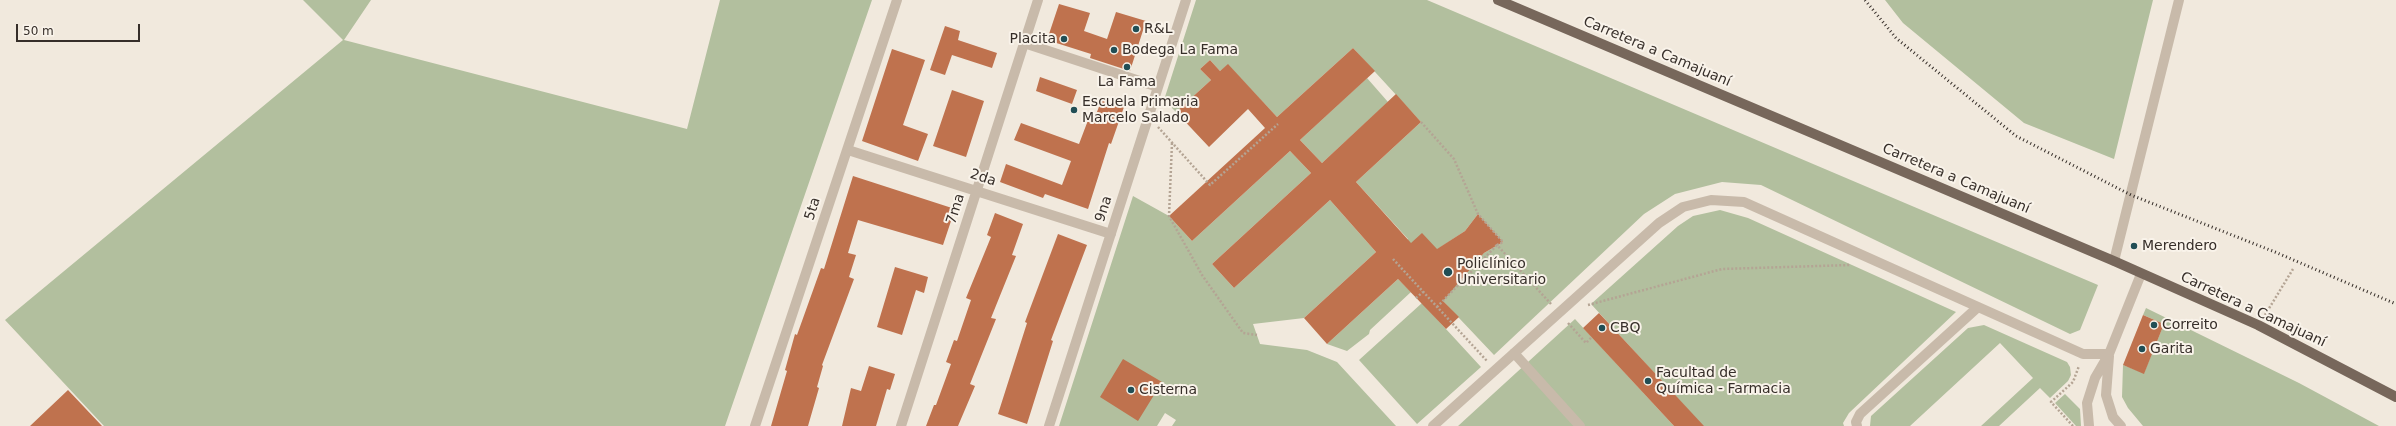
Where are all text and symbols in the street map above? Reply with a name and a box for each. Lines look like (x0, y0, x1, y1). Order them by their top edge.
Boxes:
street label: Carretera a Camajuaní (1581, 13, 1733, 91)
scale bar (18, 16, 142, 42)
place label: R&L (1144, 21, 1172, 37)
text: 50 m (23, 24, 54, 38)
marker: R&L (1131, 24, 1141, 34)
place label: Placita (1009, 31, 1056, 47)
marker: Placita (1059, 34, 1069, 44)
place label: Bodega La Fama (1122, 42, 1238, 58)
marker: Bodega La Fama (1109, 45, 1119, 55)
marker: La Fama (1122, 62, 1132, 72)
place label: La Fama (1098, 74, 1156, 90)
place label: Escuela Primaria Marcelo Salado (1082, 94, 1199, 126)
marker: Escuela Primaria Marcelo Salado (1069, 105, 1079, 115)
street label: Carretera a Camajuaní (1880, 140, 2032, 218)
street label: 2da (968, 166, 998, 190)
street label: 7ma (943, 192, 969, 226)
street label: 9na (1092, 194, 1116, 224)
street label: 5ta (801, 195, 825, 223)
place label: Merendero (2142, 238, 2217, 254)
marker: Merendero (2129, 241, 2139, 251)
place label: Policlínico Universitario (1457, 256, 1546, 288)
marker: Policlínico Universitario (1442, 266, 1454, 278)
street label: Carretera a Camajuaní (2178, 269, 2328, 351)
place label: Correito (2162, 317, 2218, 333)
place label: CBQ (1610, 320, 1640, 336)
marker: Correito (2149, 320, 2159, 330)
marker: CBQ (1597, 323, 1607, 333)
place label: Garita (2150, 341, 2193, 357)
marker: Garita (2137, 344, 2147, 354)
place label: Facultad de Química - Farmacia (1656, 365, 1791, 398)
marker: Facultad de Química - Farmacia (1643, 376, 1653, 386)
place label: Cisterna (1139, 382, 1197, 398)
marker: Cisterna (1126, 385, 1136, 395)

